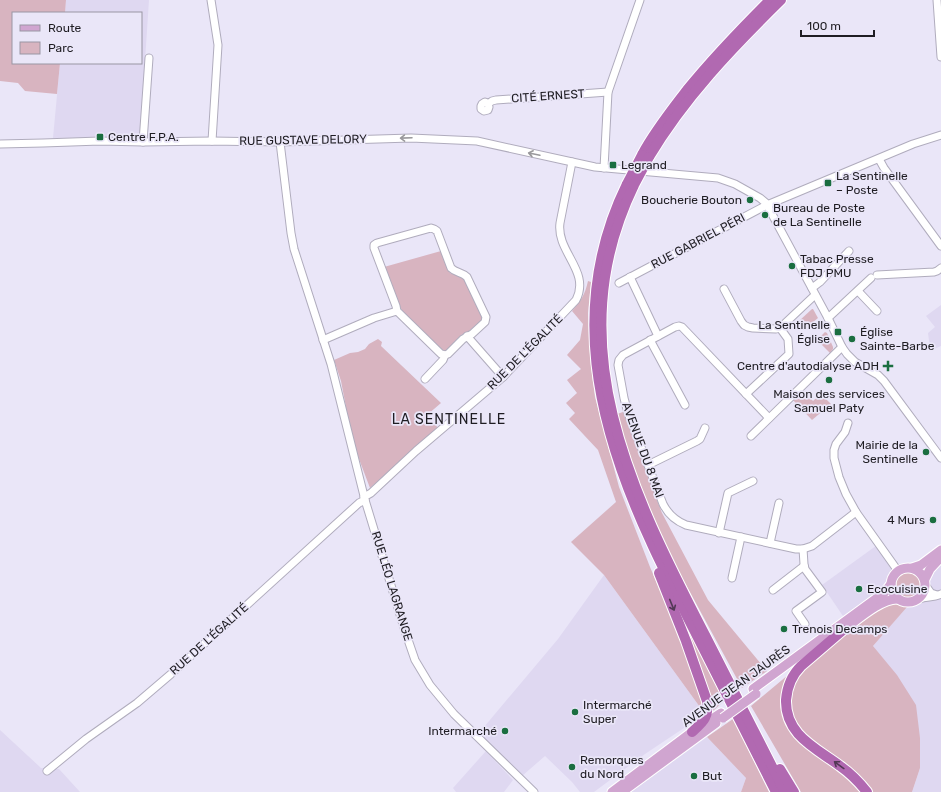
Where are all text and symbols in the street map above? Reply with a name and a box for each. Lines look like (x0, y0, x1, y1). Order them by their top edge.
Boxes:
legend (12, 12, 142, 64)
scale bar (801, 12, 874, 38)
text: 100 m (807, 19, 841, 33)
text: Route (48, 21, 82, 35)
text: Parc (48, 41, 74, 55)
street label: CITÉ ERNEST (511, 86, 585, 106)
place label: Centre F.P.A. (108, 130, 179, 144)
marker: Centre F.P.A. (95, 132, 105, 142)
street label: RUE GUSTAVE DELORY (239, 132, 367, 148)
one-way arrow (400, 134, 413, 142)
one-way arrow (528, 149, 541, 157)
place label: Legrand (621, 158, 667, 172)
marker: Legrand (608, 160, 618, 170)
place label: La Sentinelle – Poste (836, 169, 908, 197)
marker: La Sentinelle – Poste (823, 178, 833, 188)
place label: Boucherie Bouton (641, 193, 742, 207)
marker: Boucherie Bouton (745, 195, 755, 205)
place label: Bureau de Poste de La Sentinelle (773, 201, 865, 229)
street label: RUE GABRIEL PÉRI (649, 210, 747, 272)
marker: Bureau de Poste de La Sentinelle (760, 210, 770, 220)
place label: Tabac Presse FDJ PMU (800, 252, 874, 280)
marker: Tabac Presse FDJ PMU (787, 261, 797, 271)
street label: RUE DE L'ÉGALITÉ (484, 311, 566, 393)
place label: La Sentinelle Église (758, 318, 830, 346)
place label: Église Sainte-Barbe (860, 325, 935, 353)
marker: La Sentinelle Église (833, 327, 843, 337)
marker: Église Sainte-Barbe (847, 334, 857, 344)
place label: Centre d'autodialyse ADH (737, 359, 879, 373)
marker: Centre d'autodialyse ADH (882, 360, 894, 372)
marker: Maison des services Samuel Paty (824, 375, 834, 385)
place label: Maison des services Samuel Paty (773, 387, 885, 415)
street label: AVENUE DU 8 MAI (619, 400, 667, 500)
district label: LA SENTINELLE (392, 411, 506, 428)
place label: Mairie de la Sentinelle (855, 438, 918, 466)
marker: Mairie de la Sentinelle (921, 447, 931, 457)
place label: 4 Murs (887, 513, 925, 527)
marker: 4 Murs (928, 515, 938, 525)
street label: RUE LÉO LAGRANGE (369, 529, 415, 643)
place label: Ecocuisine (867, 582, 928, 596)
marker: Ecocuisine (854, 584, 864, 594)
one-way arrow (669, 599, 676, 611)
street label: RUE DE L'ÉGALITÉ (167, 600, 251, 678)
place label: Trenois Decamps (792, 622, 887, 636)
marker: Trenois Decamps (779, 624, 789, 634)
street label: AVENUE JEAN JAURÈS (679, 642, 793, 730)
place label: Intermarché Super (583, 698, 652, 726)
marker: Intermarché Super (570, 707, 580, 717)
place label: Intermarché (428, 724, 497, 738)
marker: Intermarché (500, 726, 510, 736)
place label: Remorques du Nord (580, 753, 644, 781)
one-way arrow (834, 761, 845, 769)
marker: Remorques du Nord (567, 762, 577, 772)
place label: But (702, 769, 722, 783)
marker: But (689, 771, 699, 781)

